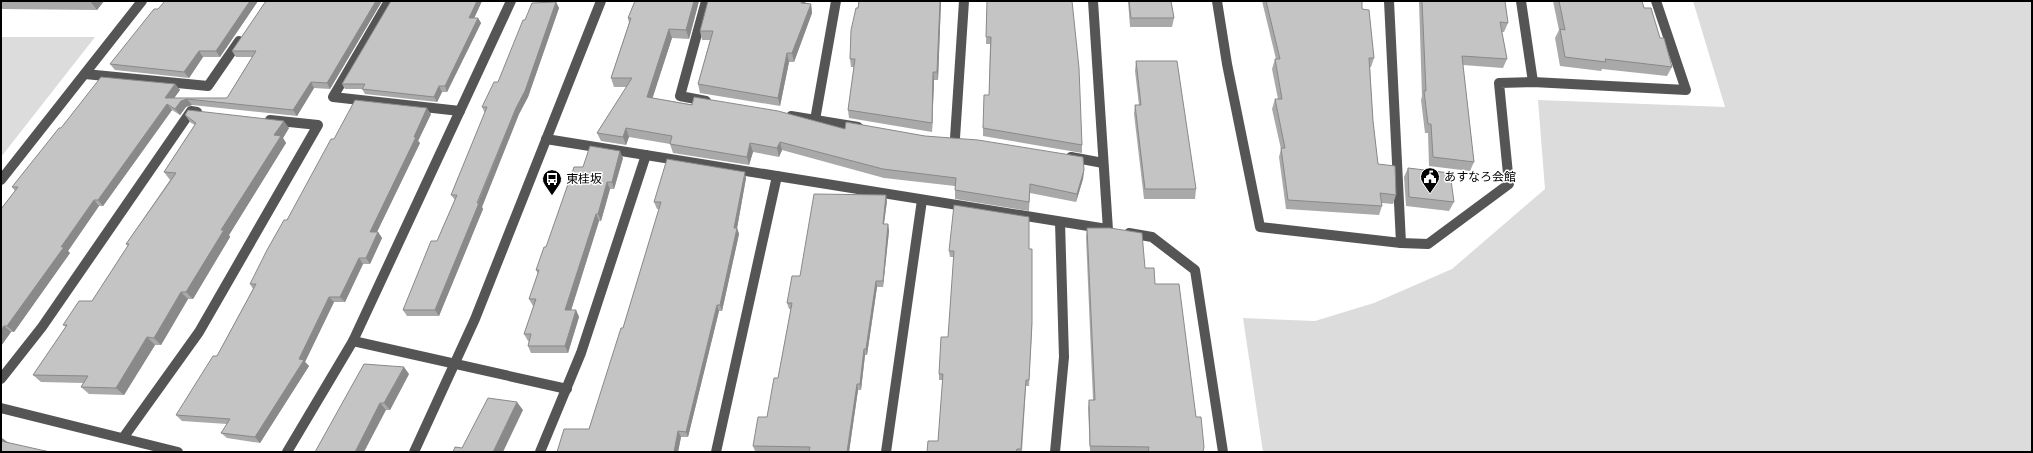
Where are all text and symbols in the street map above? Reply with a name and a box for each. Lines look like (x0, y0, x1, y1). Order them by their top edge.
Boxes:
public building icon: あすなろ会館 (1419, 166, 1441, 194)
bus stop icon: 東桂坂 (541, 168, 563, 196)
place label: あすなろ会館 (1444, 168, 1516, 186)
place label: 東桂坂 (566, 170, 602, 188)

